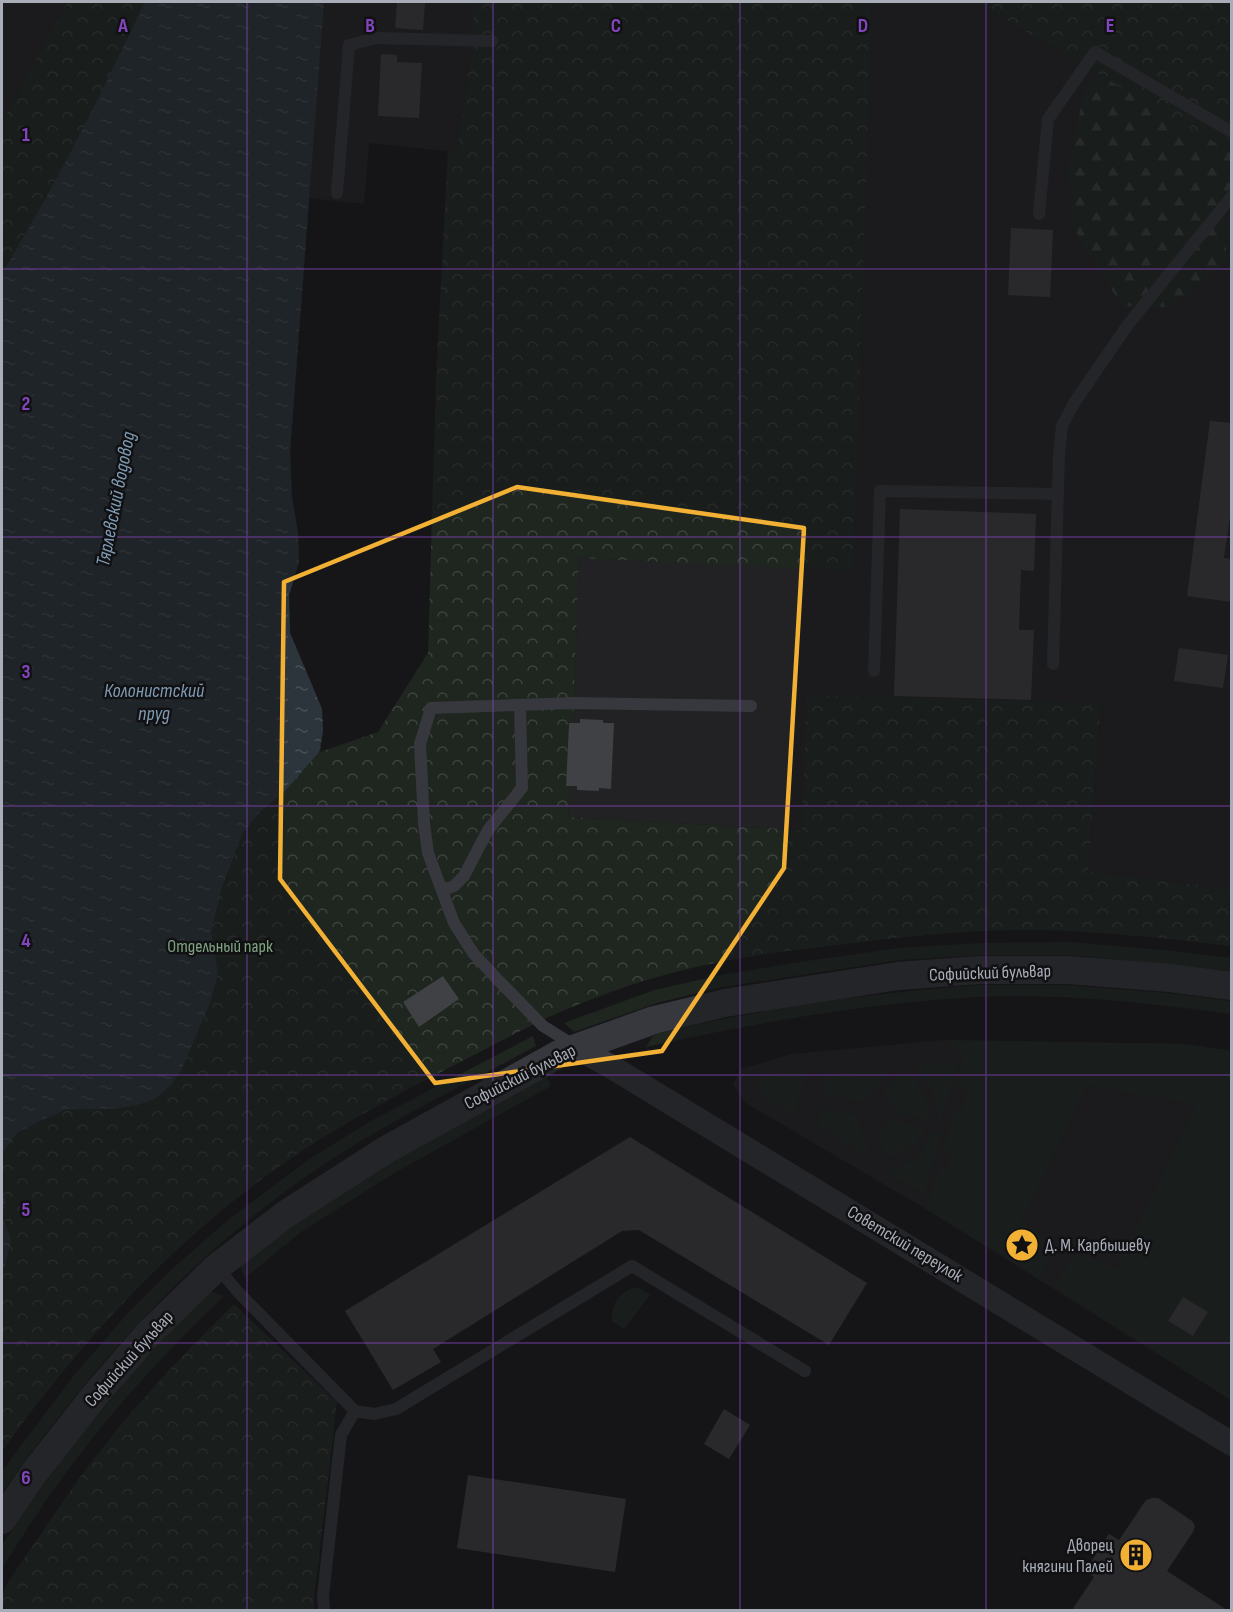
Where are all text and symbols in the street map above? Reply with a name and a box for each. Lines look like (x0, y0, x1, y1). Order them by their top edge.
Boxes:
text: A (117, 14, 128, 38)
text: B (365, 14, 375, 38)
text: C (611, 14, 621, 38)
text: D (858, 14, 868, 38)
text: E (1106, 14, 1114, 38)
text: 1 (22, 123, 30, 147)
text: 2 (22, 392, 30, 416)
water label: Тярлевский водовод (91, 430, 141, 568)
text: 3 (22, 660, 31, 684)
water label: Колонистский пруд (104, 679, 205, 726)
text: 4 (21, 929, 31, 953)
park label: Отдельный парк (167, 936, 273, 957)
street label: Софийский бульвар (929, 960, 1051, 986)
street label: Софийский бульвар (461, 1040, 579, 1114)
text: 5 (22, 1198, 31, 1222)
street label: Советский переулок (843, 1201, 967, 1287)
place icon: Д. М. Карбышеву (1004, 1227, 1040, 1263)
place label: Д. М. Карбышеву (1045, 1235, 1151, 1256)
street label: Софийский бульвар (80, 1307, 178, 1411)
text: 6 (21, 1466, 31, 1490)
place label: Дворец княгини Палей (1022, 1535, 1113, 1577)
building icon: Дворец княгини Палей (1118, 1537, 1154, 1573)

